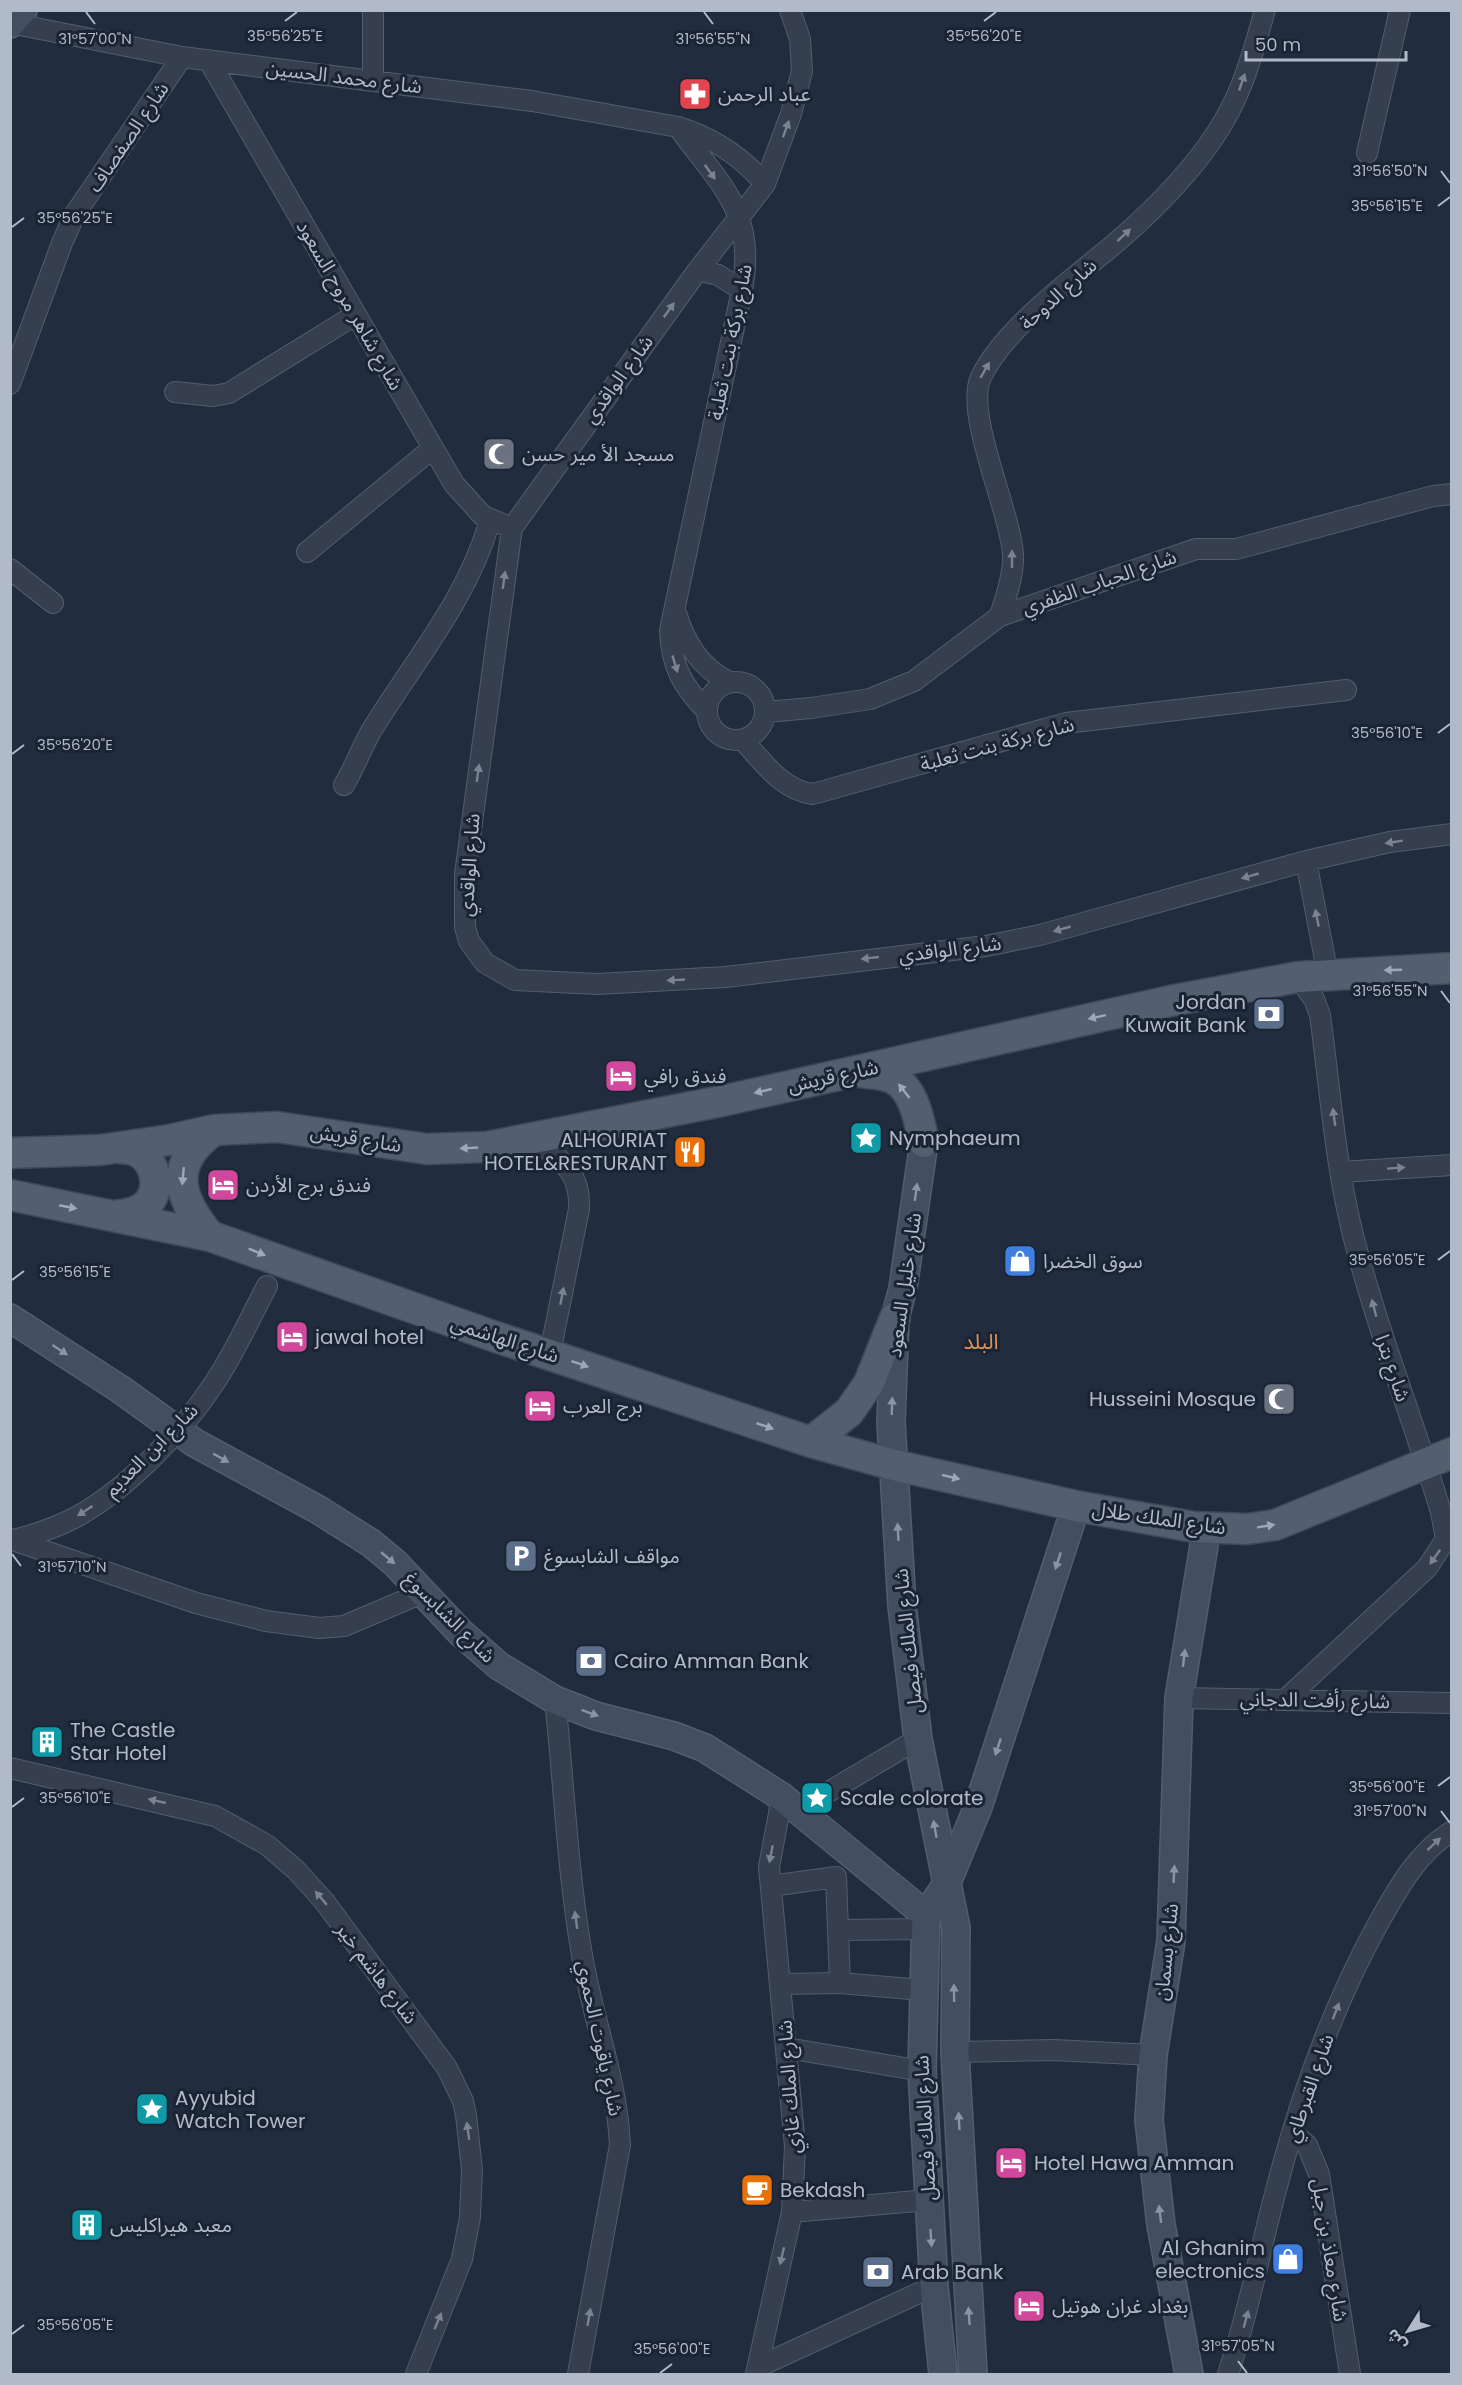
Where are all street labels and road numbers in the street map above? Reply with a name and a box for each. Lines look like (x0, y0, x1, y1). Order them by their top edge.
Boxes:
street label: شارع محمد الحسين (264, 54, 424, 101)
street label: شارع الصفصاف (81, 76, 176, 198)
street label: شارع شاهر مروح السعود (289, 215, 410, 396)
street label: شارع الدوحة (1013, 252, 1103, 337)
street label: شارع بركة بنت ثعلبة (701, 262, 760, 423)
street label: شارع الواقدي (576, 329, 661, 430)
street label: شارع الحباب الظفري (1018, 542, 1181, 623)
street label: شارع بركة بنت ثعلبة (917, 710, 1077, 779)
street label: شارع الواقدي (451, 813, 488, 918)
street label: شارع الواقدي (897, 929, 1003, 971)
street label: شارع قريش (785, 1053, 881, 1100)
street label: شارع قريش (308, 1117, 404, 1160)
street label: شارع خليل السعود (880, 1211, 929, 1359)
street label: شارع الهاشمي (447, 1308, 563, 1371)
street label: شارع بترا (1368, 1331, 1418, 1406)
street label: شارع ابن العديم (98, 1397, 205, 1504)
street label: شارع الملك طلال (1090, 1495, 1228, 1542)
street label: شارع الشابسوغ (397, 1565, 502, 1670)
street label: شارع الملك فيصل (886, 1567, 931, 1715)
street label: شارع رأفت الدجاني (1240, 1685, 1390, 1717)
street label: شارع بسمان (1147, 1902, 1186, 2002)
street label: شارع هاشم خير (328, 1915, 425, 2030)
street label: شارع ياقوت الحموي (568, 1958, 630, 2119)
street label: شارع الملك غازي (770, 2019, 809, 2155)
street label: شارع القبرطاي (1277, 2030, 1342, 2146)
street label: شارع الملك فيصل (907, 2055, 944, 2201)
street label: شارع معاذ بن جبل (1304, 2176, 1355, 2324)

